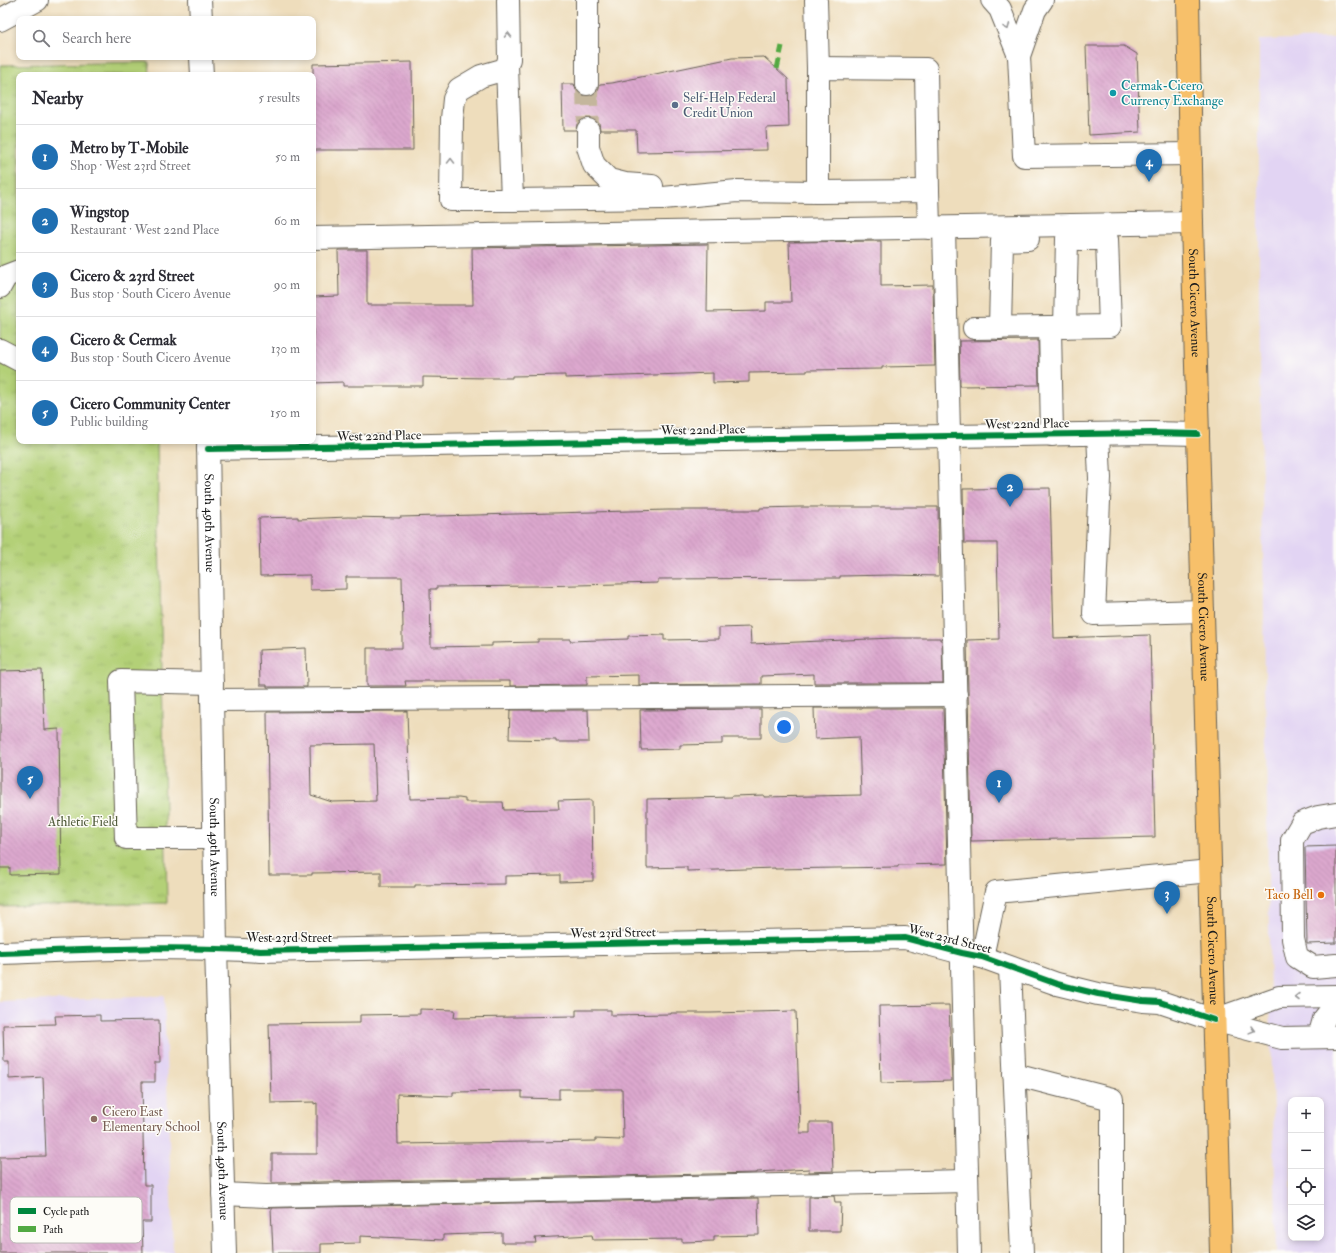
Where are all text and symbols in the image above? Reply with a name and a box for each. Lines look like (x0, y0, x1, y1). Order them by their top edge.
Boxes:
search box (16, 16, 316, 60)
one-way arrow (1003, 24, 1011, 31)
icon: search (30, 27, 52, 49)
text: Search here (62, 29, 131, 48)
one-way arrow (504, 32, 512, 38)
place label: Cermak-Cicero Currency Exchange (1121, 78, 1224, 110)
text: Nearby (32, 88, 83, 109)
marker: Cermak-Cicero Currency Exchange (1108, 88, 1118, 98)
text: 5 results (258, 90, 300, 106)
place label: Self-Help Federal Credit Union (683, 90, 777, 121)
marker: Self-Help Federal Credit Union (670, 100, 680, 110)
text: Metro by T-Mobile (70, 139, 189, 158)
text: 1 (43, 149, 47, 165)
text: 50 m (275, 149, 300, 165)
pin: 4 (1136, 149, 1162, 182)
text: Shop · West 23rd Street (70, 158, 191, 174)
one-way arrow (447, 158, 456, 164)
text: Wingstop (70, 203, 129, 222)
text: 2 (42, 213, 48, 229)
text: 60 m (274, 213, 300, 229)
text: Restaurant · West 22nd Place (70, 222, 219, 238)
street label: South Cicero Avenue (1185, 248, 1204, 358)
text: Cicero & 23rd Street (70, 267, 194, 286)
text: 3 (43, 277, 48, 293)
text: 90 m (274, 277, 300, 293)
text: Bus stop · South Cicero Avenue (70, 286, 231, 302)
text: Cicero & Cermak (70, 331, 177, 350)
text: 4 (41, 341, 49, 357)
text: 130 m (271, 341, 300, 357)
text: Bus stop · South Cicero Avenue (70, 350, 231, 366)
text: Cicero Community Center (70, 395, 230, 414)
text: 5 (42, 405, 48, 421)
text: 150 m (270, 405, 300, 421)
text: Public building (70, 414, 148, 430)
street label: West 22nd Place (983, 415, 1070, 433)
street label: West 22nd Place (659, 421, 746, 439)
street label: West 22nd Place (335, 427, 422, 445)
street label: South 49th Avenue (201, 473, 218, 573)
pin: 2 (997, 474, 1023, 507)
street label: South Cicero Avenue (1194, 572, 1213, 682)
your location (774, 717, 794, 737)
pin: 5 (17, 766, 43, 799)
pin: 1 (986, 770, 1012, 803)
street label: South 49th Avenue (206, 797, 223, 897)
park label: Athletic Field (47, 814, 119, 830)
pin: 3 (1154, 881, 1180, 914)
place label: Taco Bell (1265, 887, 1314, 903)
marker: Taco Bell (1316, 890, 1326, 900)
street label: South Cicero Avenue (1203, 896, 1222, 1006)
street label: West 23rd Street (906, 921, 994, 957)
street label: West 23rd Street (569, 924, 656, 942)
street label: West 23rd Street (245, 930, 332, 946)
one-way arrow (1294, 993, 1300, 1001)
one-way arrow (1248, 1025, 1255, 1034)
map controls (1288, 1097, 1324, 1241)
button: + (1288, 1097, 1324, 1133)
place label: Cicero East Elementary School (102, 1104, 201, 1136)
marker: Cicero East Elementary School (89, 1114, 99, 1124)
street label: South 49th Avenue (213, 1121, 232, 1221)
button: − (1288, 1133, 1324, 1169)
button: locate (1288, 1169, 1324, 1205)
legend (10, 1197, 142, 1243)
text: Cycle path (43, 1205, 89, 1219)
button: layers (1288, 1205, 1324, 1241)
text: Path (43, 1223, 63, 1236)

